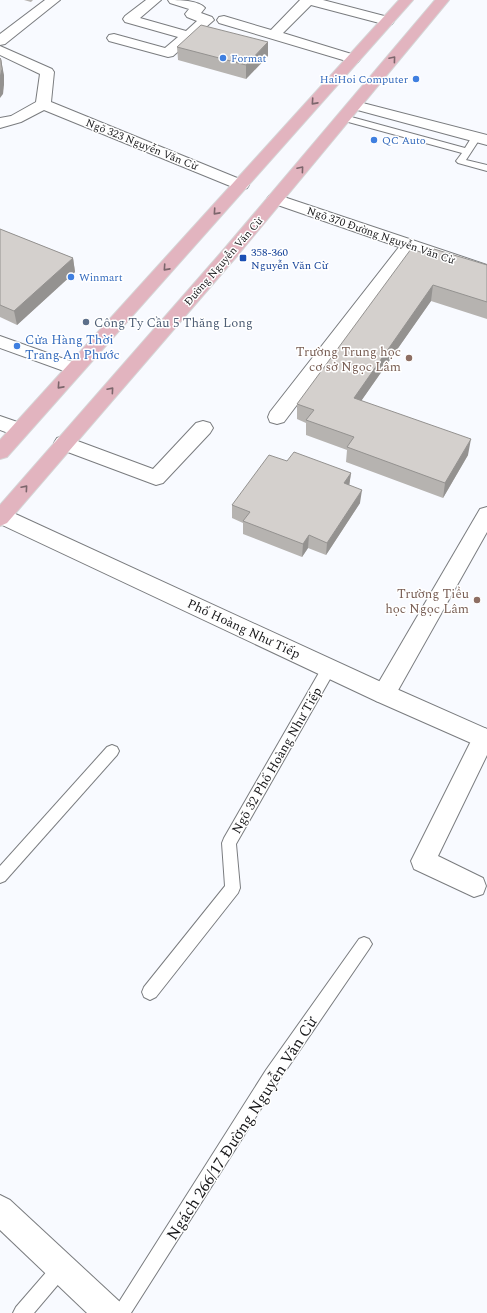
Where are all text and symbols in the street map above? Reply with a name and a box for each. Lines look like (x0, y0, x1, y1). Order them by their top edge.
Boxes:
place label: Format (231, 50, 267, 67)
marker: Format (218, 53, 228, 63)
one-way arrow (389, 56, 396, 63)
place label: HaiHoi Computer (320, 71, 409, 88)
marker: HaiHoi Computer (411, 74, 421, 84)
one-way arrow (312, 97, 319, 105)
street label: Ngõ 323 Nguyễn Văn Cừ (83, 114, 201, 175)
place label: QC Auto (382, 132, 426, 149)
marker: QC Auto (369, 135, 379, 145)
one-way arrow (296, 166, 303, 174)
street label: Ngõ 370 Đường Nguyễn Văn Cừ (305, 202, 458, 269)
one-way arrow (213, 207, 221, 215)
street label: Đường Nguyễn Văn Cừ (180, 213, 267, 309)
place label: 358-360 Nguyễn Văn Cừ (251, 244, 329, 274)
marker: 358-360 Nguyễn Văn Cừ (238, 253, 248, 263)
one-way arrow (163, 264, 170, 271)
place label: Winmart (79, 269, 123, 286)
marker: Winmart (66, 272, 76, 282)
place label: Công Ty Cầu 5 Thăng Long (94, 313, 253, 333)
marker: Công Ty Cầu 5 Thăng Long (81, 317, 91, 327)
place label: Cửa Hàng Thời Trang An Phước (25, 330, 120, 365)
marker: Cửa Hàng Thời Trang An Phước (12, 341, 22, 351)
place label: Trường Trung học cơ sở Ngọc Lâm (296, 342, 401, 377)
marker: Trường Trung học cơ sở Ngọc Lâm (404, 353, 414, 363)
one-way arrow (57, 381, 64, 389)
one-way arrow (106, 387, 113, 395)
one-way arrow (21, 485, 28, 493)
place label: Trường Tiểu học Ngọc Lâm (385, 584, 469, 619)
street label: Phố Hoàng Như Tiếp (184, 594, 304, 664)
marker: Trường Tiểu học Ngọc Lâm (472, 595, 482, 605)
street label: Ngõ 32 Phố Hoàng Như Tiếp (226, 683, 327, 838)
street label: Ngách 266/17 Đường Nguyễn Văn Cừ (160, 1011, 324, 1245)

